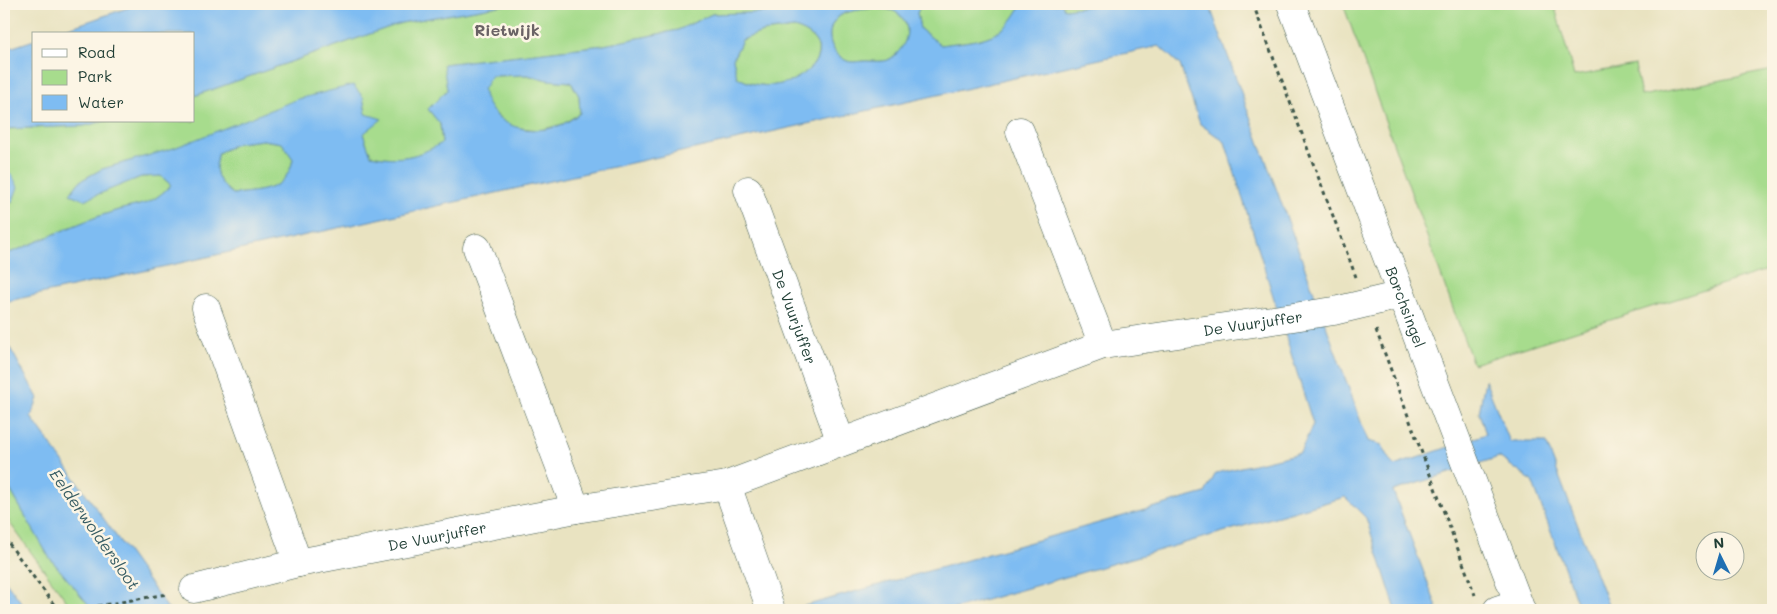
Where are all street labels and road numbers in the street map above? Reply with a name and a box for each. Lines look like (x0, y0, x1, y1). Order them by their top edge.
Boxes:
street label: Borchsingel (1382, 264, 1430, 350)
street label: De Vuurjuffer (768, 266, 821, 367)
street label: De Vuurjuffer (1202, 306, 1304, 340)
street label: De Vuurjuffer (386, 517, 488, 555)

